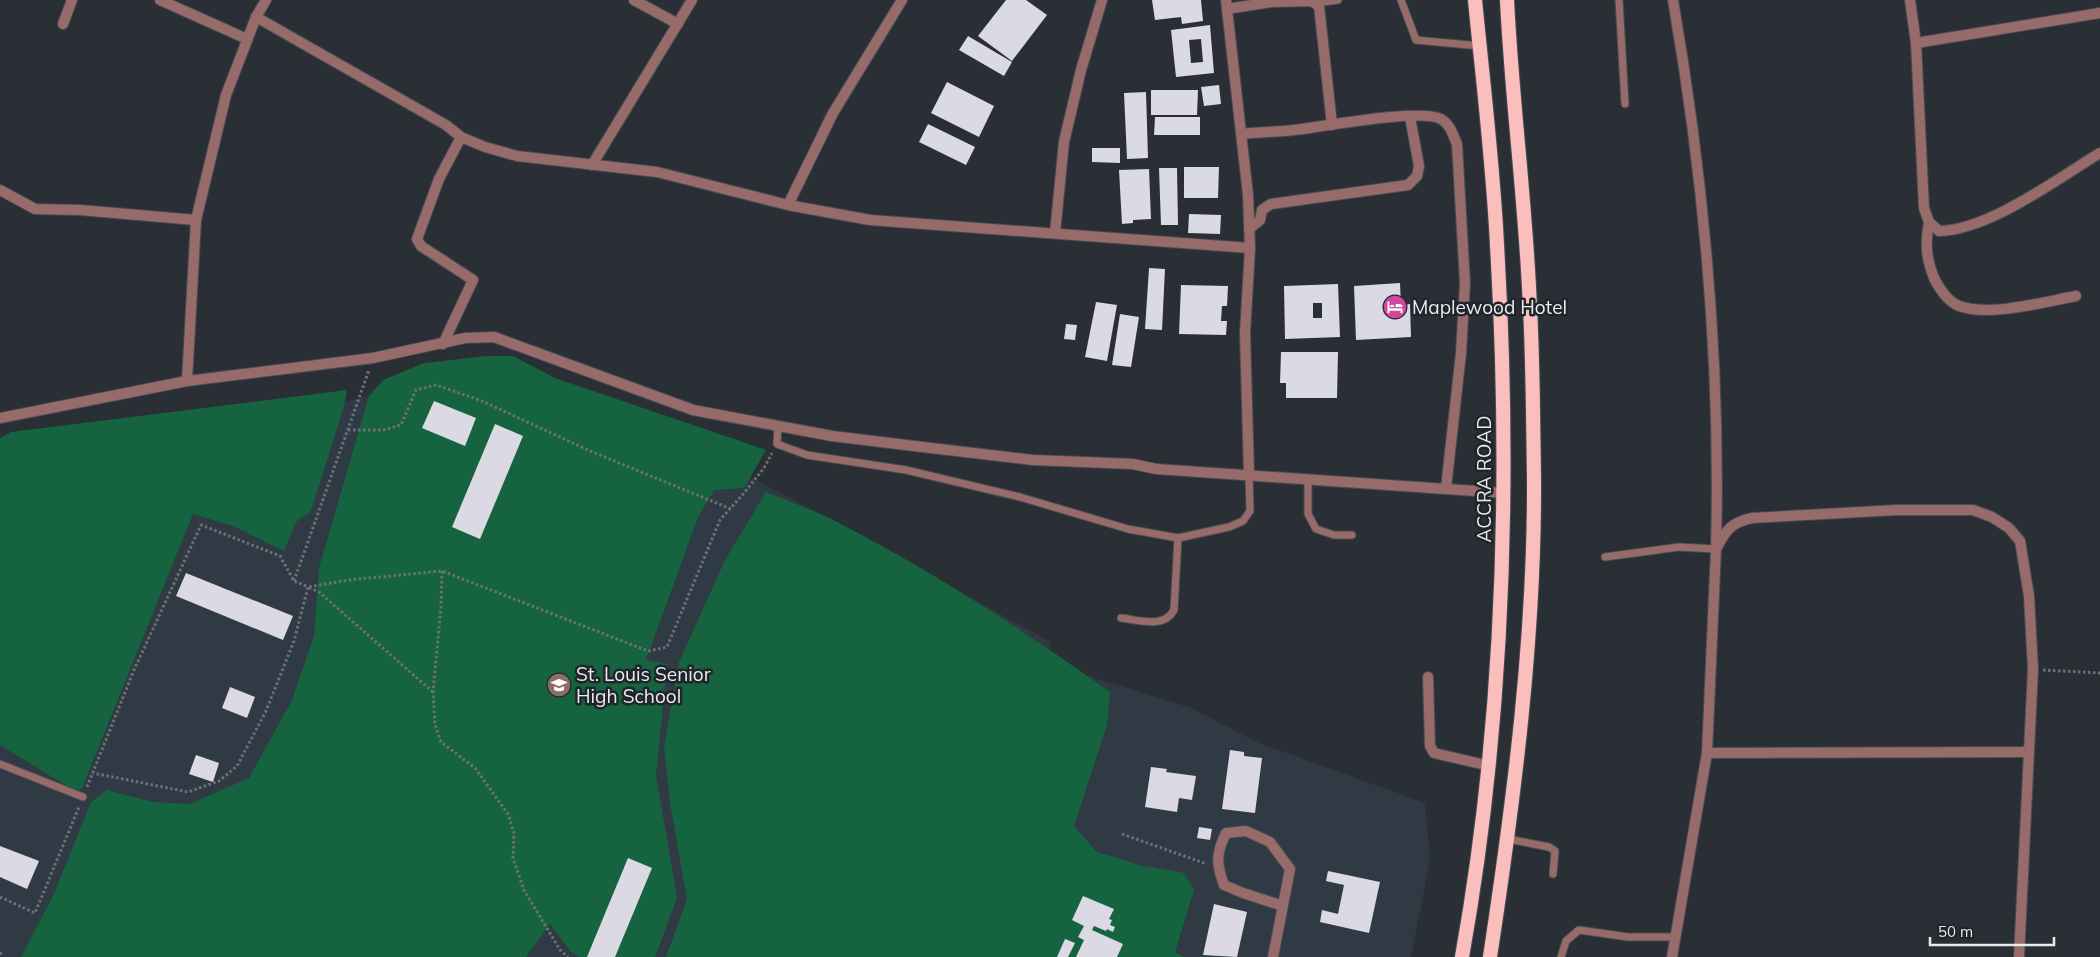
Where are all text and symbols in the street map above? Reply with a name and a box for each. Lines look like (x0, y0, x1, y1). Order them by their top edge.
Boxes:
hotel icon: Maplewood Hotel (1382, 294, 1408, 320)
place label: Maplewood Hotel (1412, 295, 1567, 319)
street label: ACCRA ROAD (1472, 416, 1496, 542)
place label: St. Louis Senior High School (576, 662, 711, 708)
school or university icon: St. Louis Senior High School (546, 672, 572, 698)
scale bar (1930, 914, 2054, 946)
text: 50 m (1938, 922, 1973, 941)

